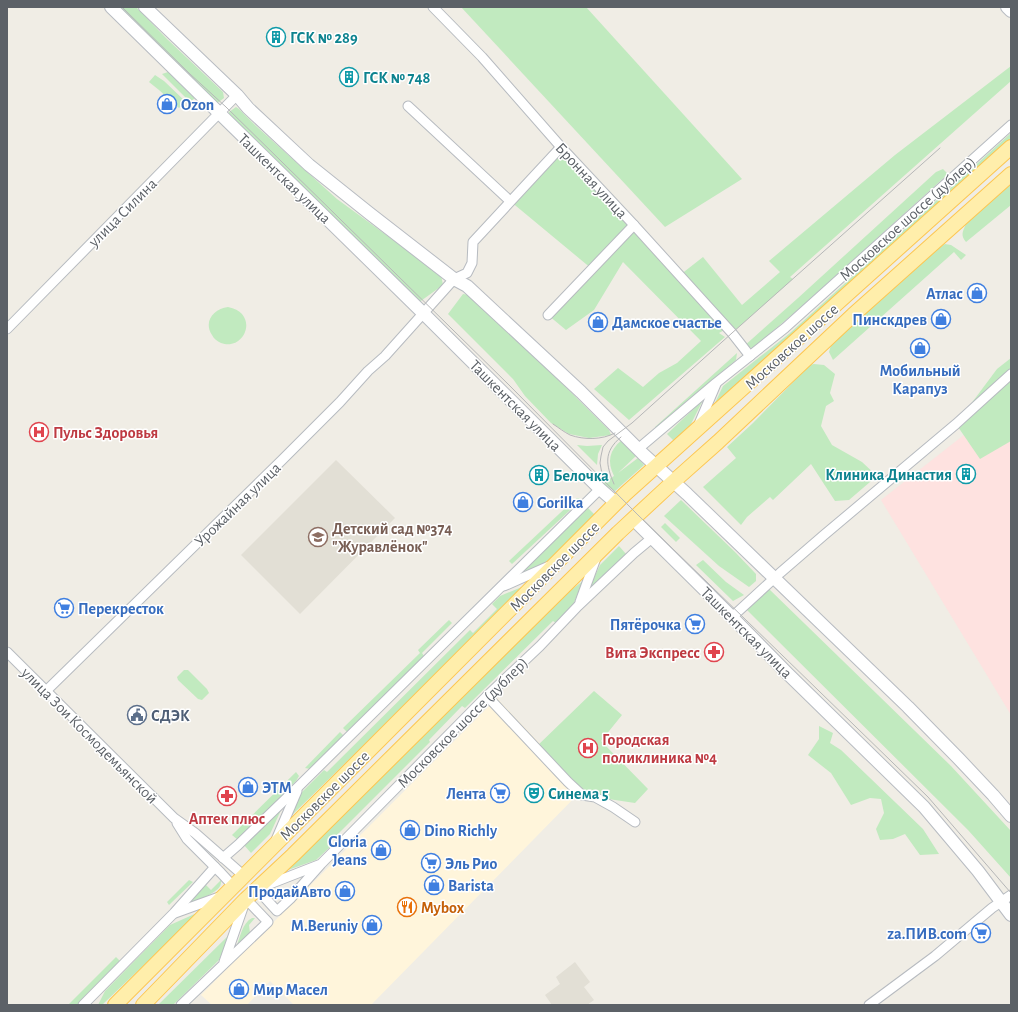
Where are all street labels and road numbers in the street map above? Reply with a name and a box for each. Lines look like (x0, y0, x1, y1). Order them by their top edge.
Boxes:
street label: Ташкентская улица (234, 131, 334, 228)
street label: Бронная улица (552, 140, 630, 222)
street label: Московское шоссе (дублер) (837, 154, 979, 285)
street label: улица Силина (85, 175, 161, 251)
street label: Московское шоссе (742, 301, 841, 393)
street label: Ташкентская улица (466, 357, 564, 455)
street label: Урожайная улица (191, 460, 285, 550)
street label: Московское шоссе (507, 519, 603, 615)
street label: Ташкентская улица (697, 584, 795, 682)
street label: Московское шоссе (дублер) (394, 654, 532, 792)
street label: улица Зои Космодемьянской (17, 664, 160, 808)
street label: Московское шоссе (277, 748, 373, 844)

